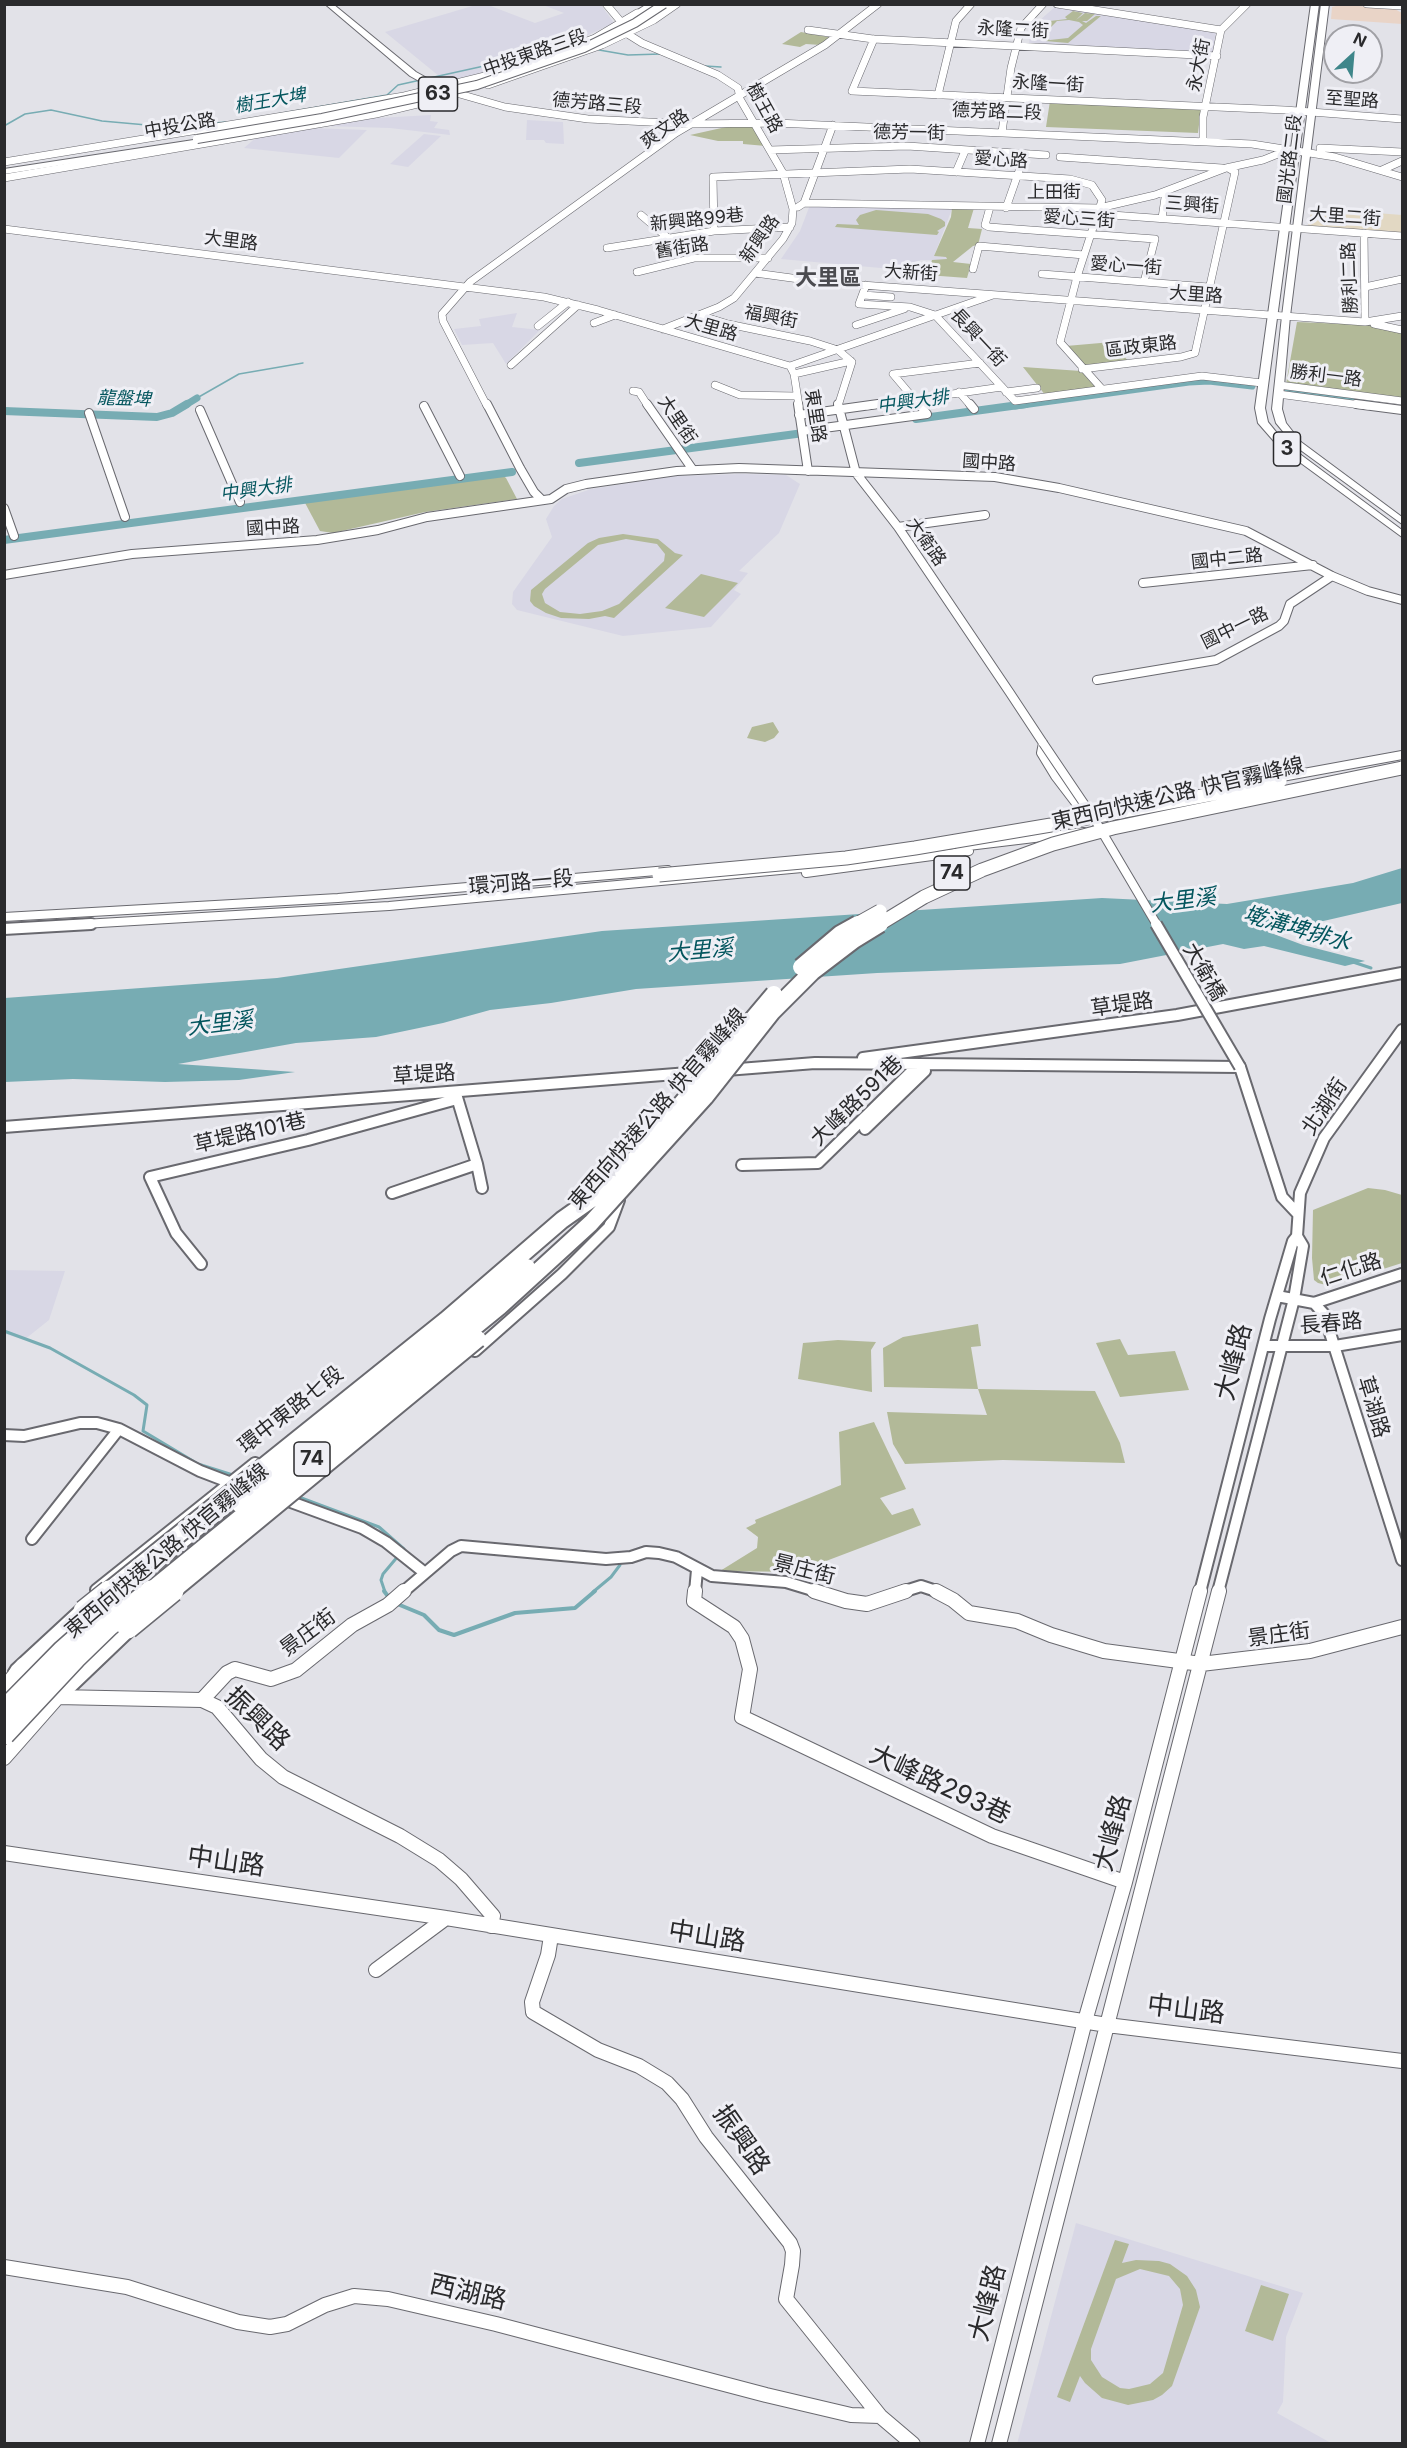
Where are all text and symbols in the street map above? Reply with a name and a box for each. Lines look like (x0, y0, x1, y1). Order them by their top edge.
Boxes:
street label: 永隆二街 (976, 17, 1050, 43)
north arrow (1323, 24, 1383, 84)
street label: 中投東路三段 (480, 25, 590, 81)
text: N (1350, 28, 1370, 51)
street label: 永大街 (1183, 36, 1215, 94)
street label: 永隆一街 (1011, 71, 1085, 97)
road number: 63 (418, 77, 458, 111)
street label: 樹王路 (741, 79, 787, 137)
water label: 樹王大埤 (233, 84, 307, 118)
street label: 至聖路 (1324, 87, 1380, 113)
street label: 德芳路三段 (551, 89, 643, 119)
street label: 德芳路二段 (952, 100, 1042, 124)
street label: 爽文路 (637, 105, 693, 153)
street label: 中投公路 (143, 109, 217, 143)
street label: 國光路二段 (1274, 113, 1306, 205)
street label: 德芳一街 (873, 122, 945, 144)
street label: 愛心路 (973, 147, 1029, 173)
street label: 上田街 (1027, 182, 1081, 204)
street label: 三興街 (1164, 192, 1220, 218)
street label: 新興路99巷 (649, 204, 745, 236)
street label: 大里二街 (1308, 204, 1382, 230)
street label: 愛心三街 (1042, 206, 1116, 232)
street label: 新興路 (736, 211, 784, 267)
street label: 大里路 (203, 227, 259, 255)
street label: 舊街路 (654, 233, 710, 263)
street label: 勝利二路 (1338, 242, 1362, 314)
street label: 愛心一街 (1089, 253, 1163, 279)
street label: 大新街 (883, 260, 939, 286)
district label: 大里區 (795, 265, 861, 291)
street label: 大里路 (1168, 282, 1224, 308)
street label: 福興街 (742, 301, 800, 333)
street label: 長興一街 (946, 304, 1010, 372)
street label: 大里路 (682, 310, 740, 346)
street label: 區政東路 (1104, 332, 1178, 362)
street label: 勝利一路 (1289, 361, 1363, 391)
water label: 中興大排 (876, 386, 950, 418)
water label: 龍盤埤 (97, 387, 151, 411)
street label: 東里路 (800, 388, 830, 444)
street label: 大里街 (653, 392, 701, 448)
road number: 3 (1274, 432, 1300, 466)
street label: 國中路 (961, 450, 1017, 476)
water label: 中興大排 (219, 474, 293, 506)
street label: 大衛路 (902, 514, 950, 570)
street label: 國中路 (245, 516, 301, 540)
street label: 國中二路 (1190, 544, 1264, 574)
street label: 國中一路 (1198, 603, 1272, 653)
street label: 東西向快速公路 快官霧峰線 (1050, 753, 1306, 835)
road number: 74 (934, 856, 970, 890)
street label: 環河路一段 (468, 866, 574, 900)
water label: 大里溪 (1149, 884, 1217, 918)
water label: 墘溝埤排水 (1240, 901, 1354, 957)
water label: 大里溪 (666, 935, 734, 967)
street label: 大衛橋 (1177, 938, 1231, 1006)
street label: 草堤路 (1089, 988, 1155, 1022)
street label: 東西向快速公路 快官霧峰線 (564, 1003, 752, 1215)
water label: 大里溪 (186, 1007, 254, 1041)
street label: 大峰路591巷 (806, 1051, 908, 1151)
street label: 草堤路 (392, 1060, 456, 1090)
street label: 北湖街 (1297, 1074, 1353, 1140)
street label: 草堤路101巷 (191, 1108, 309, 1158)
street label: 仁化路 (1317, 1248, 1385, 1292)
street label: 長春路 (1299, 1309, 1363, 1339)
street label: 大峰路 (1209, 1320, 1259, 1404)
street label: 環中東路七段 (234, 1361, 348, 1459)
street label: 草湖路 (1352, 1373, 1394, 1441)
road number: 74 (294, 1442, 330, 1476)
street label: 東西向快速公路 快官霧峰線 (60, 1458, 274, 1644)
street label: 景庄街 (770, 1550, 838, 1590)
street label: 景庄街 (275, 1604, 341, 1662)
street label: 景庄街 (1246, 1618, 1312, 1652)
street label: 振興路 (218, 1681, 296, 1757)
street label: 大峰路293巷 (865, 1739, 1015, 1831)
street label: 大峰路 (1088, 1791, 1138, 1875)
street label: 中山路 (185, 1841, 267, 1883)
street label: 中山路 (666, 1915, 748, 1959)
street label: 中山路 (1145, 1990, 1227, 2030)
street label: 振興路 (706, 2099, 776, 2181)
street label: 大峰路 (963, 2261, 1013, 2345)
street label: 西湖路 (426, 2269, 510, 2317)

